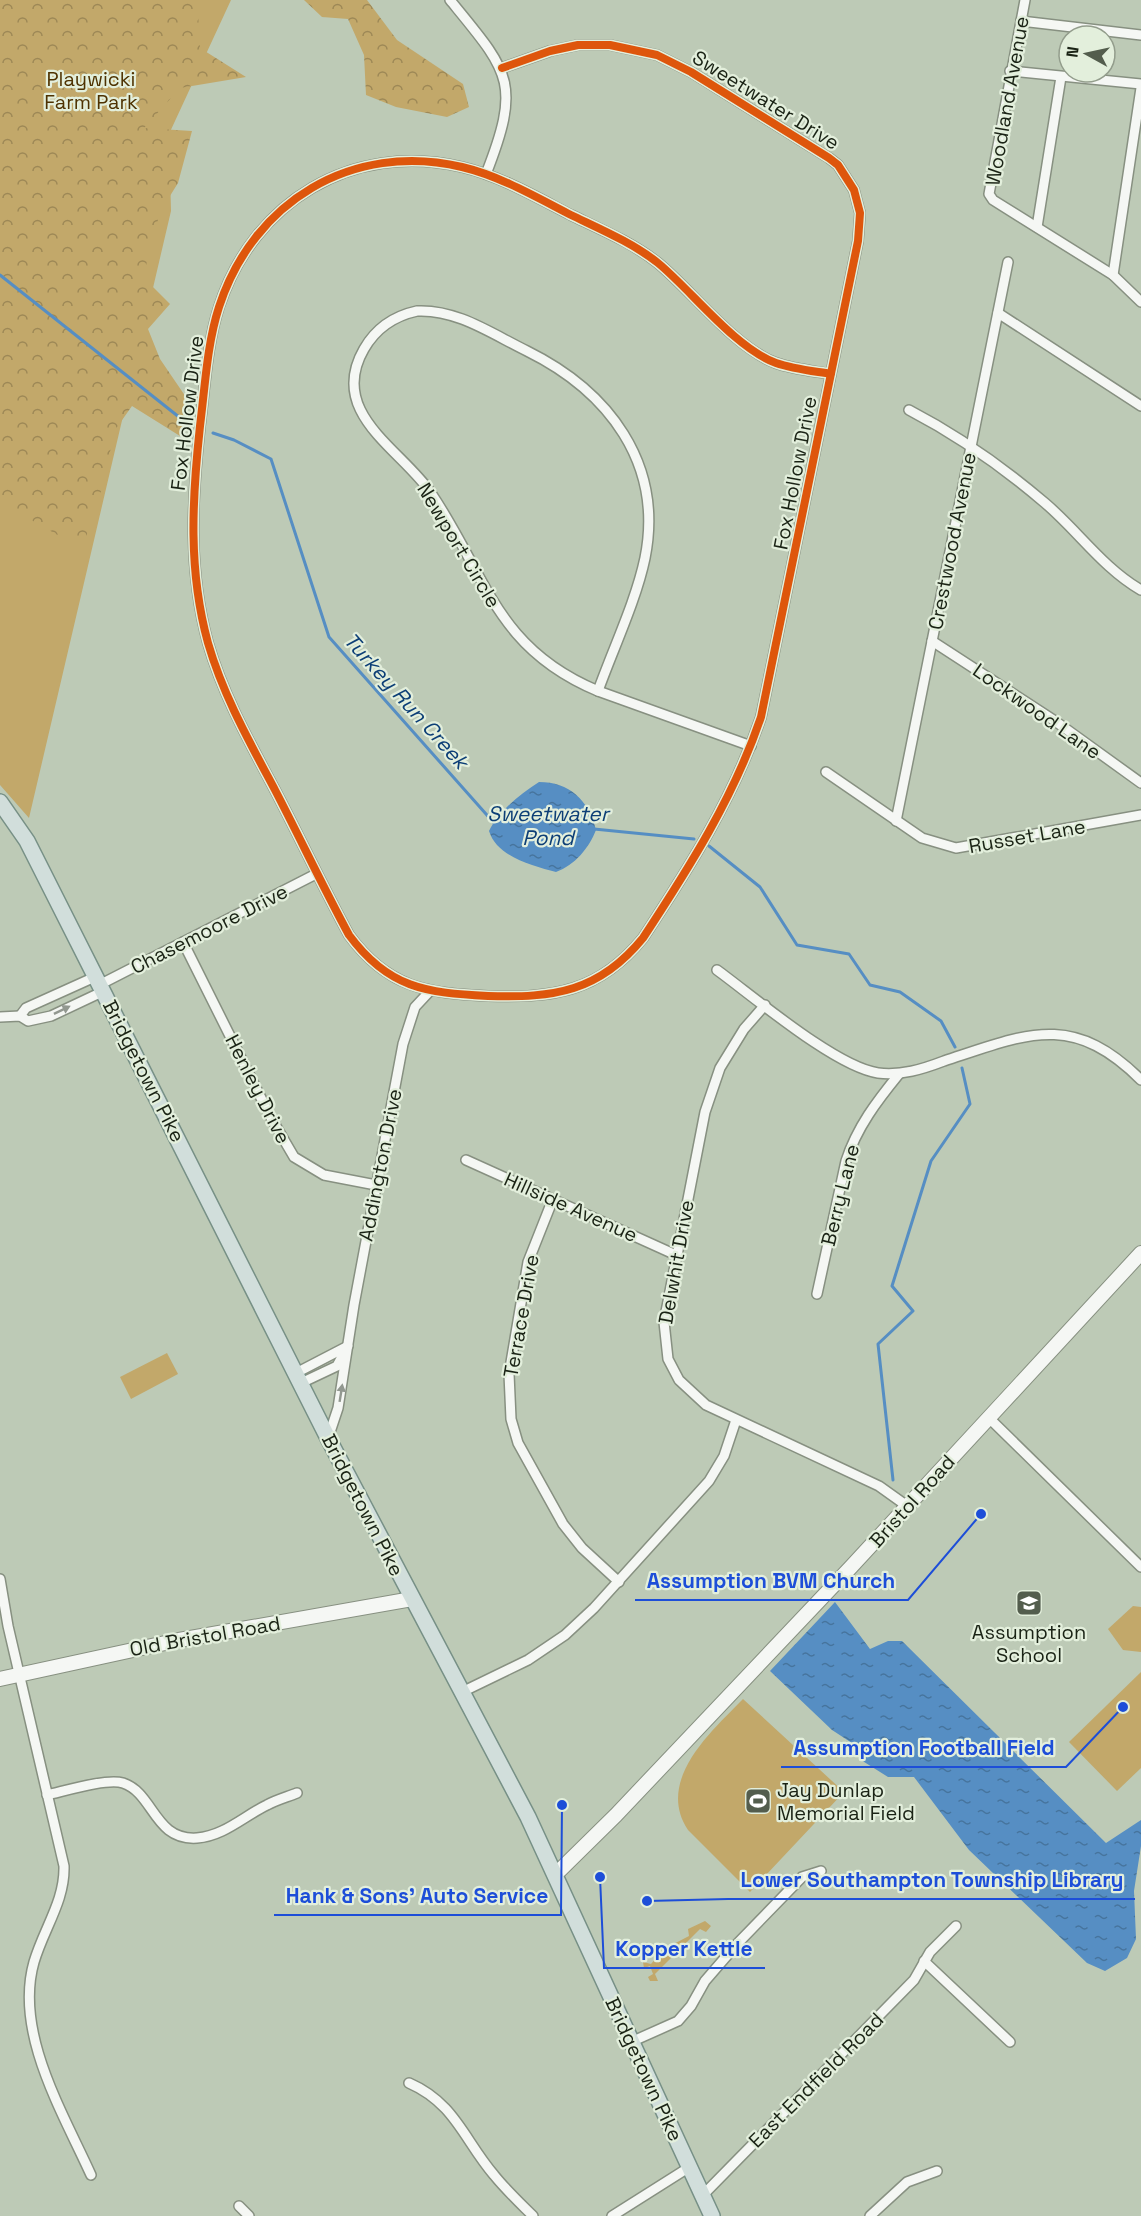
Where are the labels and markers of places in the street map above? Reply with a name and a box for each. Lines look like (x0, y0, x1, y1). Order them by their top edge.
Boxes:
callout: Assumption BVM Church (635, 1561, 908, 1600)
school or university icon: Assumption School (1014, 1588, 1044, 1618)
place label: Assumption School (972, 1619, 1086, 1668)
callout: Assumption Football Field (781, 1728, 1066, 1767)
place label: Jay Dunlap Memorial Field (777, 1777, 915, 1826)
sports icon: Jay Dunlap Memorial Field (743, 1786, 773, 1816)
callout: Lower Southampton Township Library (728, 1860, 1135, 1899)
callout: Hank & Sons' Auto Service (274, 1876, 561, 1915)
callout: Kopper Kettle (604, 1929, 765, 1968)

